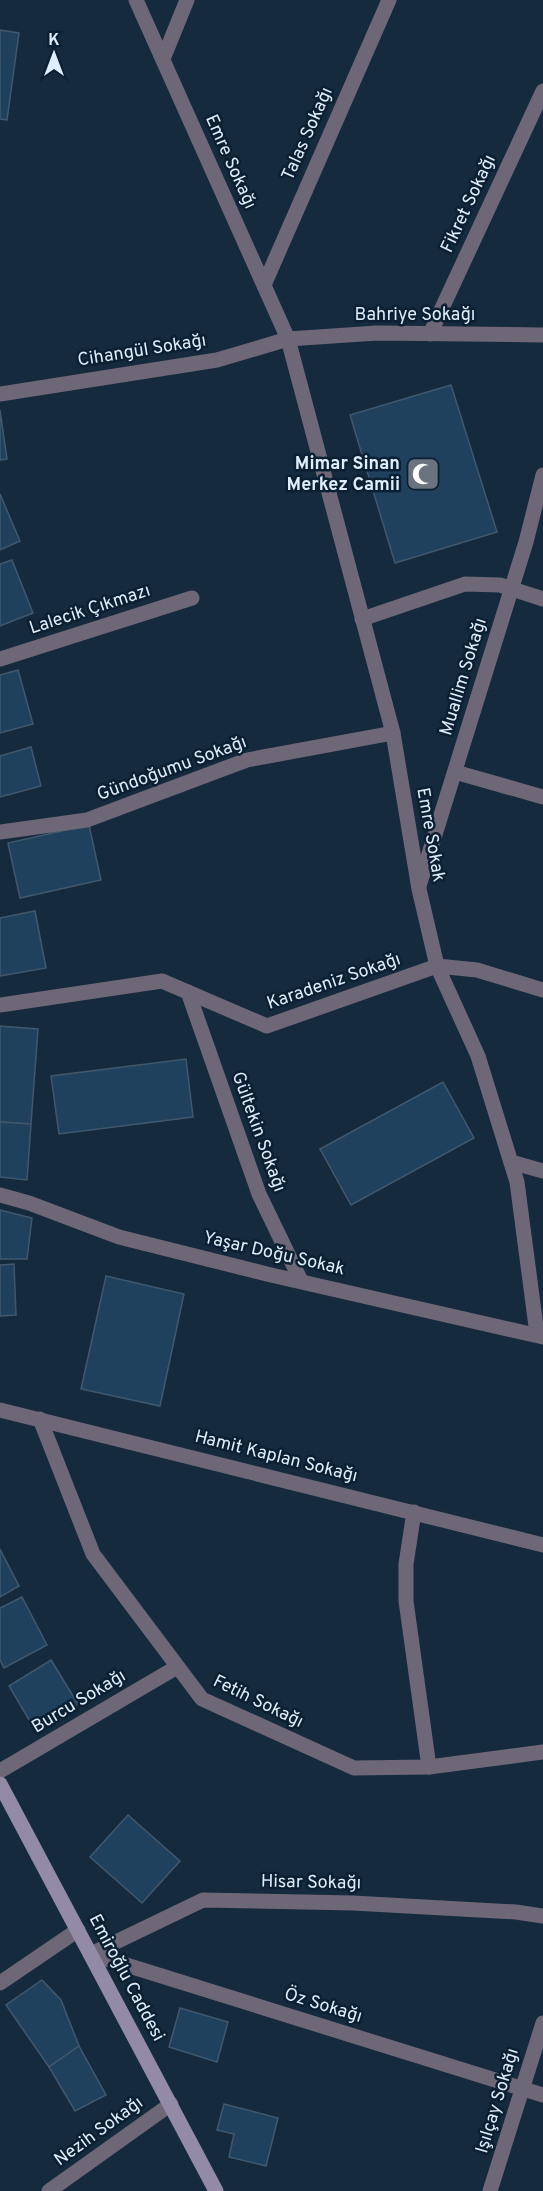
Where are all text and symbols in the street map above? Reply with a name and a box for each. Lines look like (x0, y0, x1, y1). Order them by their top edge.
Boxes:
north arrow (24, 24, 84, 84)
text: K (48, 31, 60, 51)
street label: Talas Sokağı (277, 84, 339, 184)
street label: Emre Sokağı (199, 111, 261, 213)
street label: Fikret Sokağı (436, 151, 502, 257)
street label: Bahriye Sokağı (355, 304, 475, 327)
street label: Cihangül Sokağı (76, 329, 208, 373)
place label: Mimar Sinan Merkez Camii (287, 453, 400, 497)
mosque icon: Mimar Sinan Merkez Camii (405, 456, 441, 492)
street label: Lalecik Çıkmazı (27, 580, 153, 640)
street label: Muallim Sokağı (435, 615, 493, 739)
street label: Gündoğumu Sokağı (94, 731, 250, 807)
street label: Emre Sokak (410, 786, 450, 884)
street label: Karadeniz Sokağı (264, 948, 404, 1016)
street label: Gültekin Sokağı (226, 1069, 290, 1195)
street label: Yaşar Doğu Sokak (201, 1227, 347, 1281)
street label: Hamit Kaplan Sokağı (192, 1426, 360, 1488)
street label: Burcu Sokağı (28, 1665, 130, 1739)
street label: Fetih Sokağı (209, 1670, 307, 1734)
street label: Hisar Sokağı (261, 1871, 361, 1895)
street label: Emiroğlu Caddesi (83, 1910, 169, 2046)
street label: Öz Sokağı (281, 1981, 365, 2029)
street label: Işılçay Sokağı (471, 2046, 525, 2156)
street label: Nezih Sokağı (50, 2092, 148, 2172)

